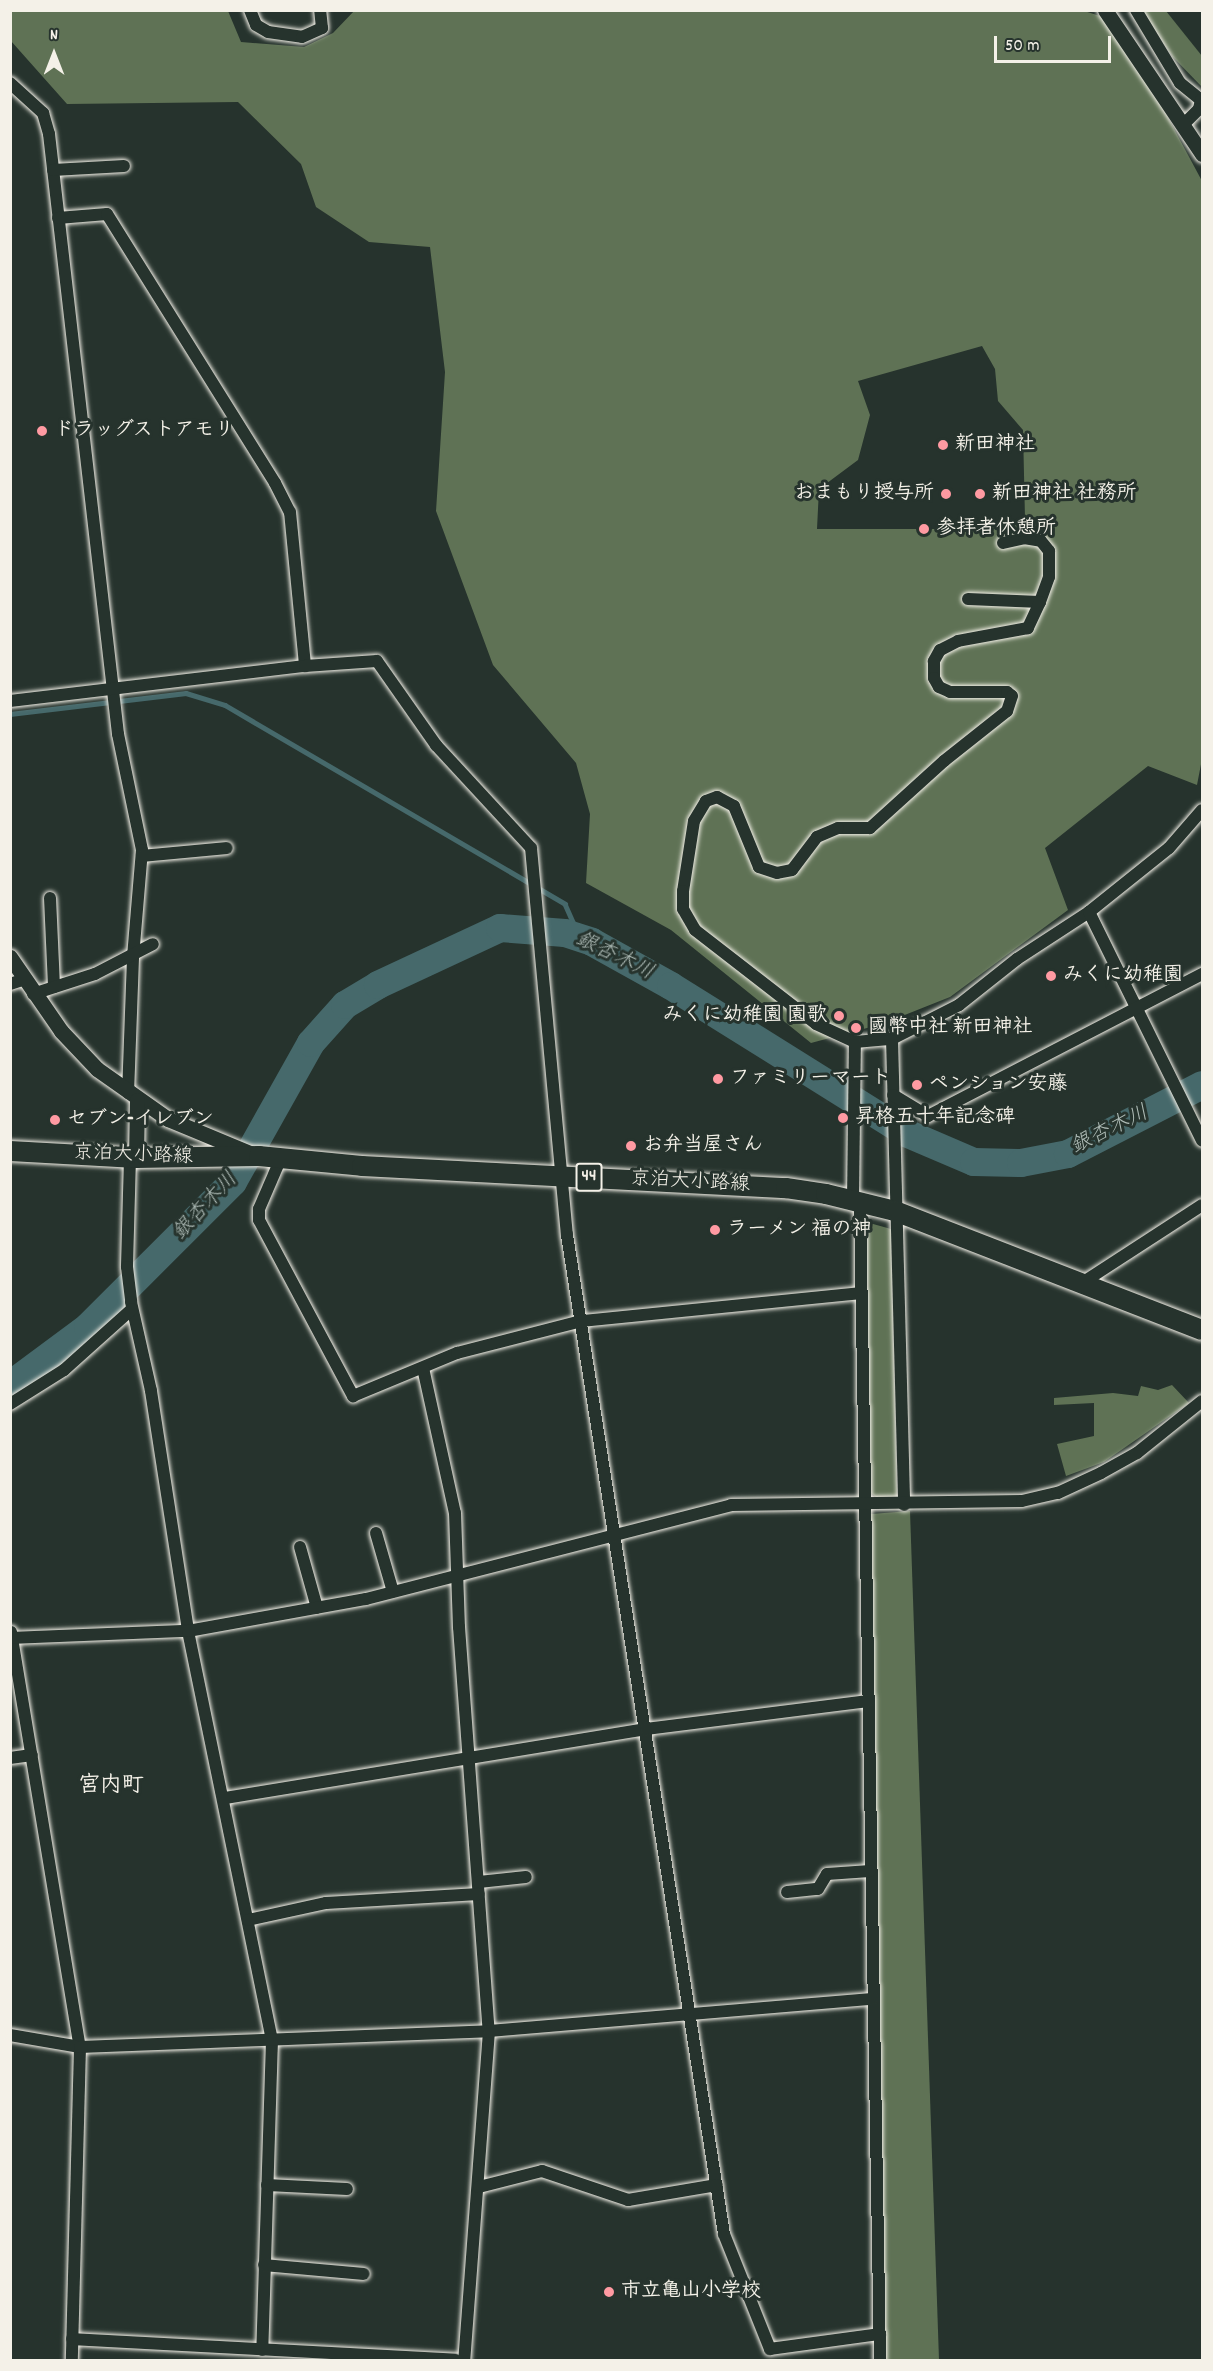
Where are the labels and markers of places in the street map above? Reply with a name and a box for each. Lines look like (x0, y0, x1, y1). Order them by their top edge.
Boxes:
place label: ドラッグストアモリ (54, 419, 234, 443)
marker: ドラッグストアモリ (35, 424, 49, 438)
place label: 新田神社 (955, 433, 1035, 457)
marker: 新田神社 (936, 438, 950, 452)
place label: おまもり授与所 (794, 482, 934, 506)
place label: 新田神社 社務所 (992, 482, 1137, 506)
marker: おまもり授与所 (939, 487, 953, 501)
marker: 新田神社 社務所 (973, 487, 987, 501)
place label: 参拝者休憩所 (936, 517, 1056, 541)
marker: 参拝者休憩所 (917, 522, 931, 536)
place label: みくに幼稚園 (1063, 964, 1183, 988)
marker: みくに幼稚園 (1044, 969, 1058, 983)
place label: みくに幼稚園 園歌 (662, 1004, 827, 1028)
marker: みくに幼稚園 園歌 (832, 1009, 846, 1023)
place label: 國幣中社 新田神社 (868, 1016, 1033, 1040)
marker: 國幣中社 新田神社 (849, 1021, 863, 1035)
place label: ファミリーマート (730, 1067, 890, 1091)
marker: ファミリーマート (711, 1072, 725, 1086)
place label: ペンション安藤 (929, 1073, 1069, 1097)
marker: ペンション安藤 (910, 1078, 924, 1092)
place label: 昇格五十年記念碑 (855, 1106, 1015, 1130)
place label: セブン-イレブン (67, 1108, 214, 1132)
marker: 昇格五十年記念碑 (836, 1111, 850, 1125)
marker: セブン-イレブン (48, 1113, 62, 1127)
place label: お弁当屋さん (643, 1134, 763, 1158)
marker: お弁当屋さん (624, 1139, 638, 1153)
place label: ラーメン 福の神 (727, 1218, 872, 1242)
marker: ラーメン 福の神 (708, 1223, 722, 1237)
place label: 市立亀山小学校 (621, 2280, 761, 2304)
marker: 市立亀山小学校 (602, 2285, 616, 2299)

